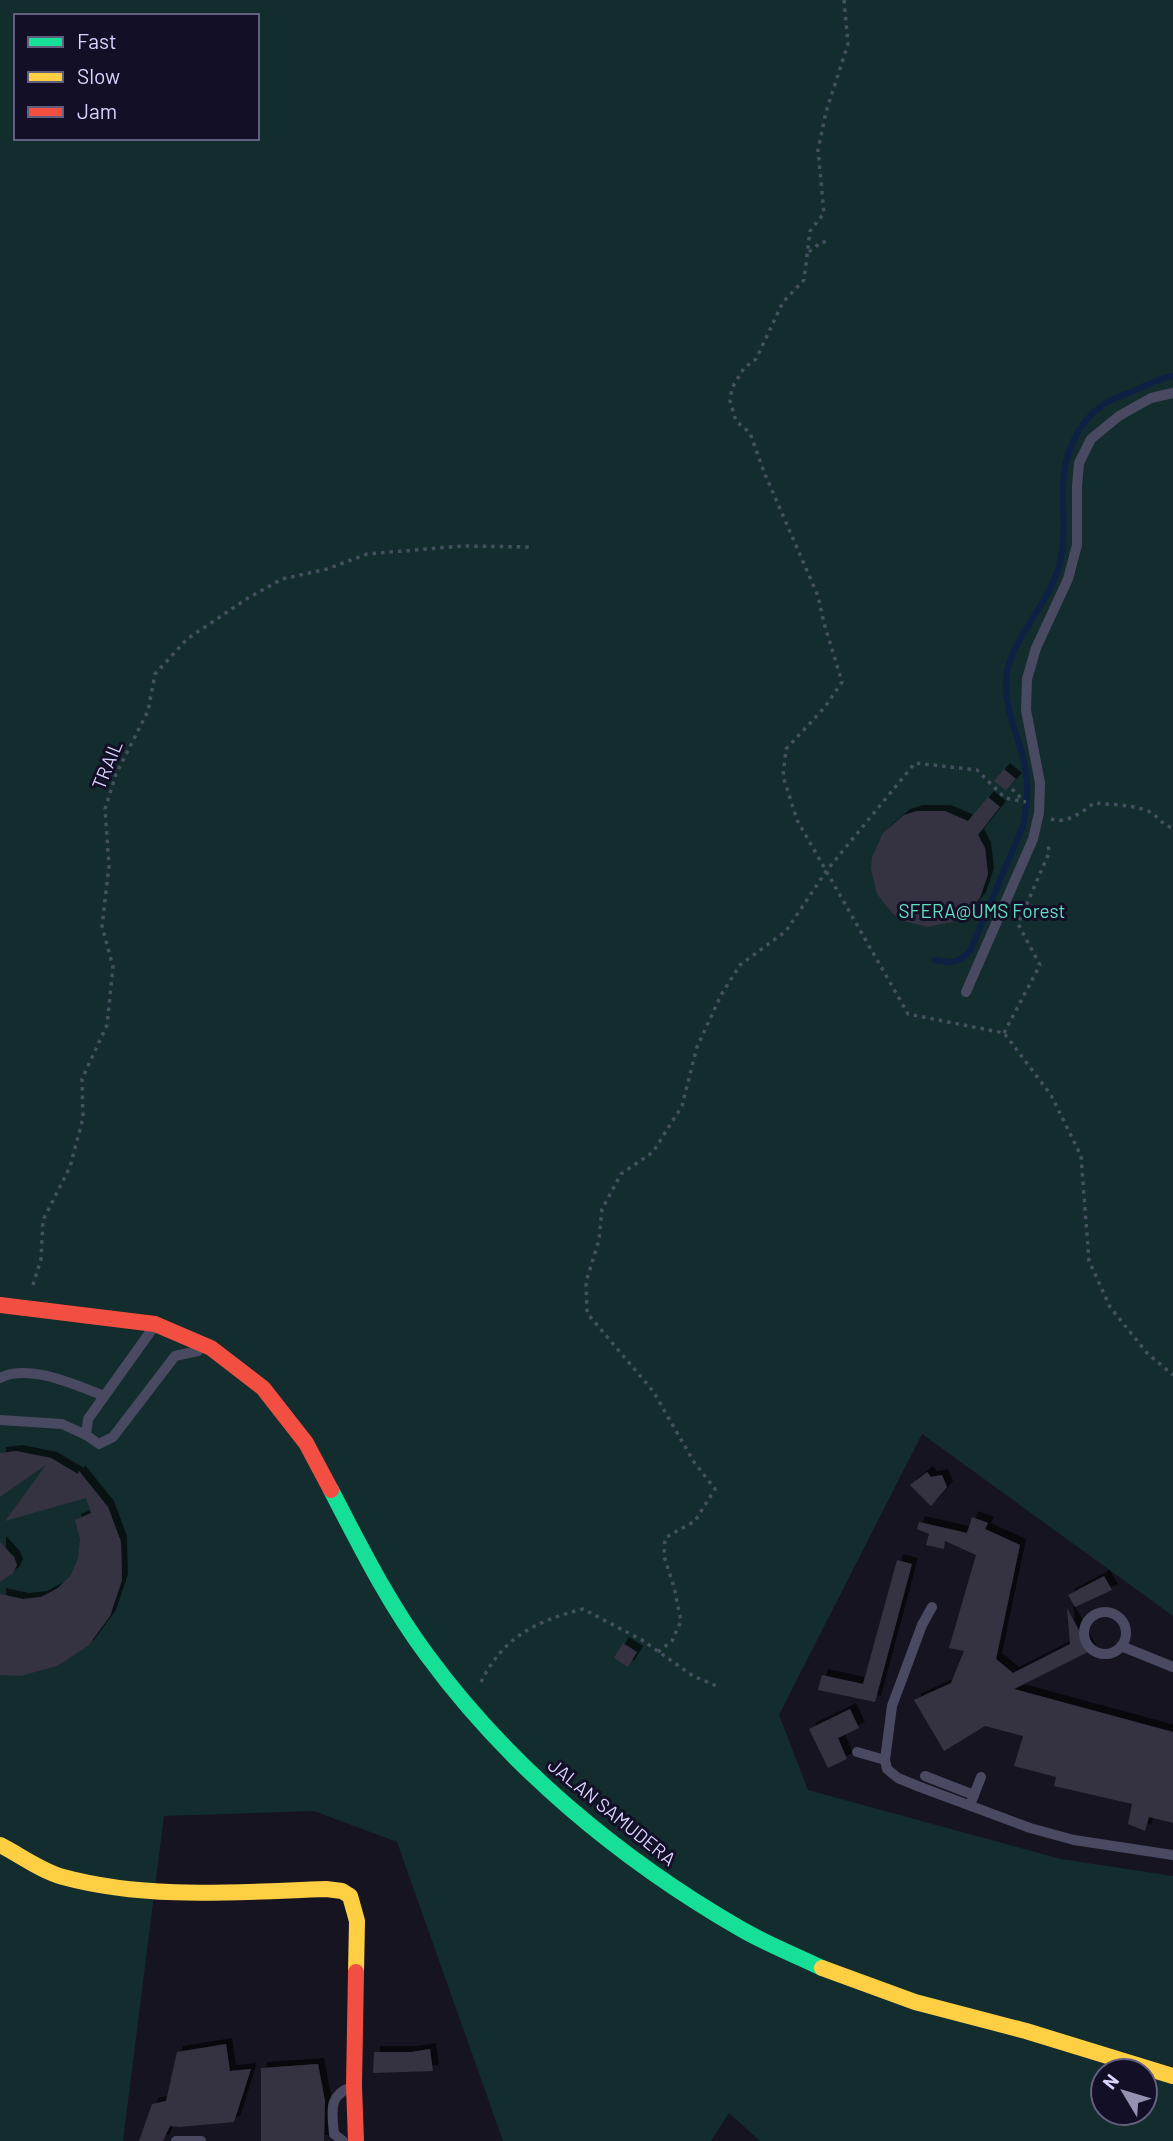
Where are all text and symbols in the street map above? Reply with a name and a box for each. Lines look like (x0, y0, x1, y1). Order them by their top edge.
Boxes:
legend (14, 14, 259, 140)
text: Fast (77, 28, 117, 53)
text: Slow (77, 63, 120, 88)
text: Jam (77, 98, 117, 123)
street label: TRAIL (86, 737, 127, 792)
park label: SFERA@UMS Forest (899, 899, 1065, 922)
street label: JALAN SAMUDERA (544, 1753, 681, 1870)
north arrow (1089, 2057, 1159, 2127)
text: N (1097, 2069, 1123, 2093)

